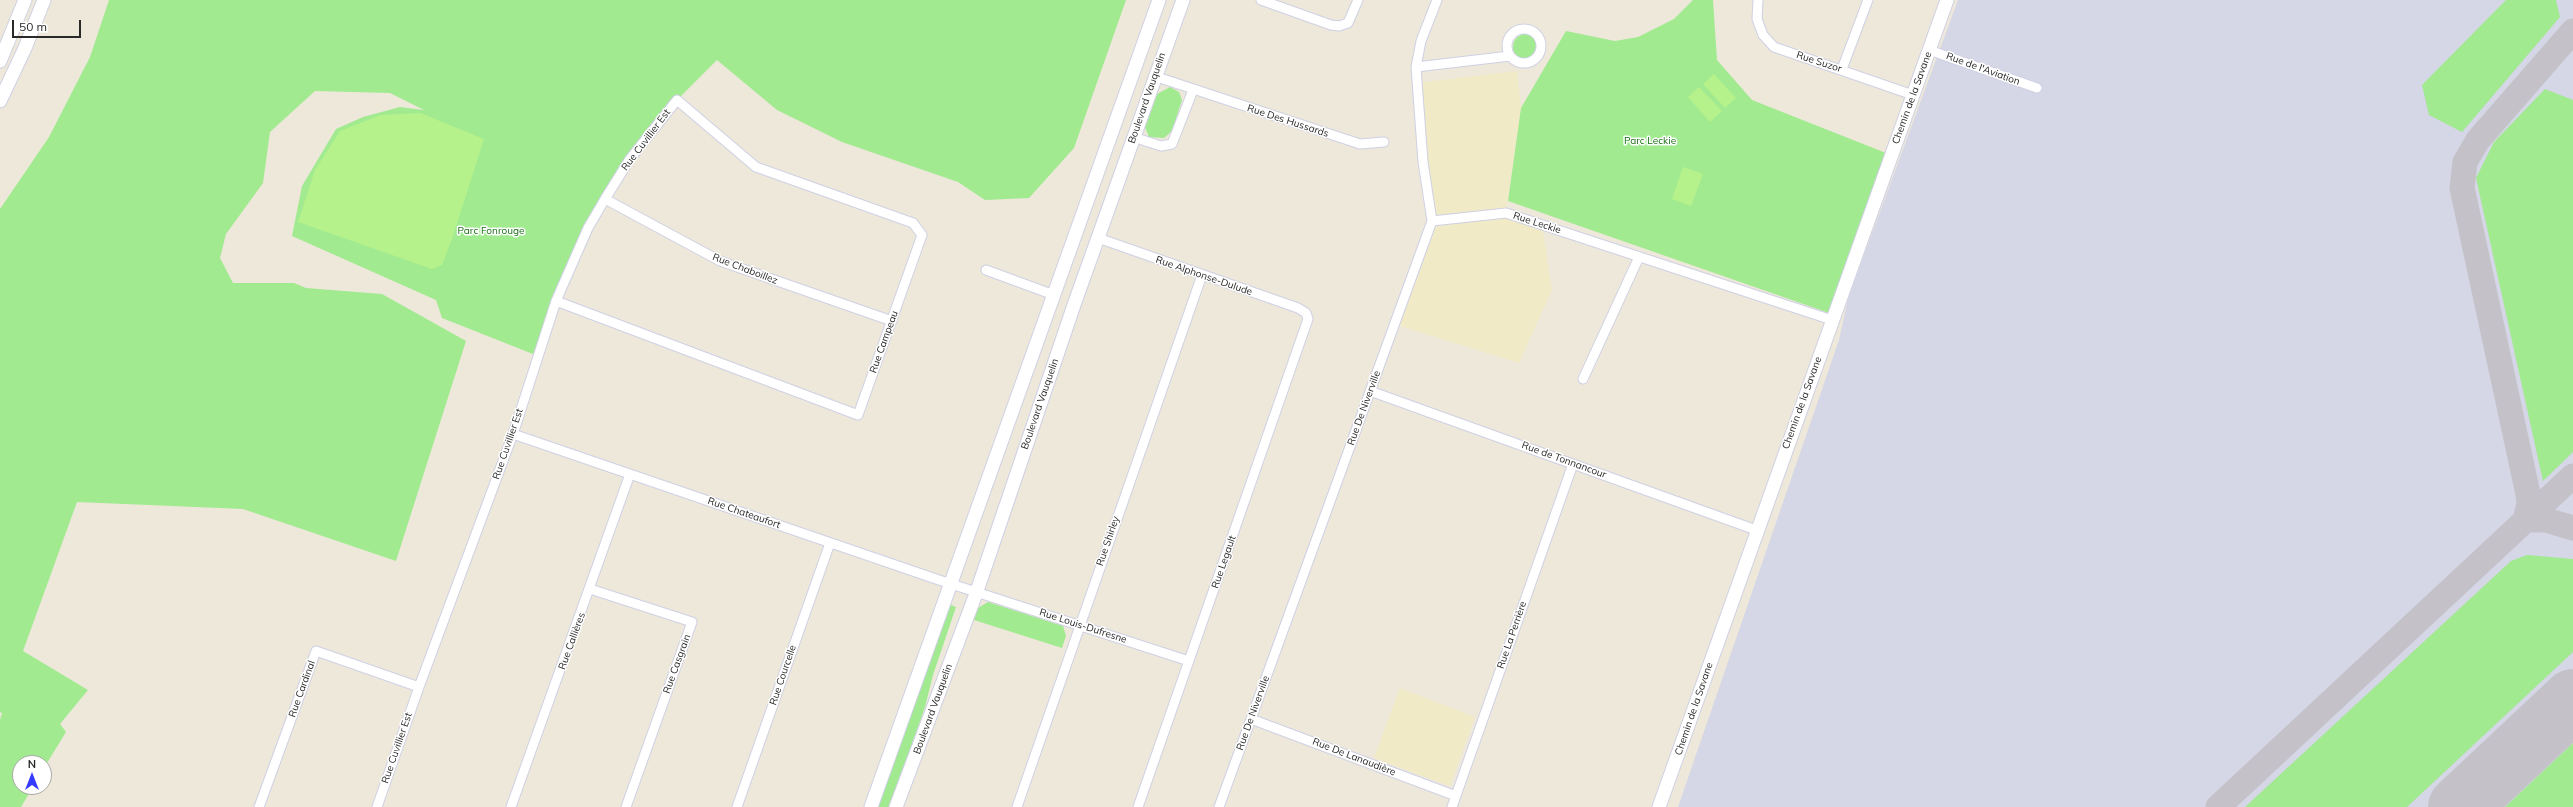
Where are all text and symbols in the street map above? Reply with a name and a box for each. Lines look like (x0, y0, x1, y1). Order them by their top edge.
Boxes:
scale bar (14, 12, 83, 38)
text: 50 m (19, 19, 47, 34)
street label: Rue Suzor (1795, 49, 1843, 75)
street label: Chemin de la Savane (1890, 50, 1934, 146)
street label: Rue de l'Aviation (1944, 50, 2022, 88)
street label: Boulevard Vauquelin (1126, 51, 1168, 145)
street label: Rue Des Hussards (1246, 102, 1330, 140)
street label: Rue Cuvillier Est (619, 107, 673, 173)
park label: Parc Leckie (1624, 135, 1676, 147)
street label: Rue Leckie (1512, 210, 1562, 236)
park label: Parc Fonrouge (458, 225, 524, 237)
street label: Rue Chaboillez (711, 251, 779, 287)
street label: Rue Alphonse-Dulude (1154, 254, 1254, 298)
street label: Rue Campeau (867, 309, 901, 375)
street label: Chemin de la Savane (1780, 355, 1824, 451)
street label: Boulevard Vauquelin (1019, 357, 1061, 451)
street label: Rue De Niverville (1345, 369, 1383, 447)
street label: Rue Cuvillier Est (490, 407, 526, 481)
street label: Rue de Tonnancour (1520, 439, 1608, 481)
street label: Rue Chateaufort (706, 495, 782, 531)
street label: Rue Shirley (1094, 515, 1122, 567)
street label: Rue Legault (1209, 534, 1239, 590)
street label: Rue La Perrière (1495, 600, 1529, 670)
street label: Rue Louis-Dufresne (1038, 606, 1128, 646)
street label: Rue Callières (556, 611, 588, 671)
street label: Rue Casgrain (661, 633, 693, 695)
street label: Rue Courcelle (767, 643, 799, 707)
street label: Rue Cardinal (286, 659, 318, 719)
street label: Chemin de la Savane (1672, 661, 1716, 757)
street label: Boulevard Vauquelin (911, 662, 955, 756)
street label: Rue De Niverville (1234, 674, 1272, 752)
street label: Rue Cuvillier Est (379, 711, 415, 785)
street label: Rue De Lanaudière (1311, 736, 1397, 778)
north arrow (12, 755, 52, 795)
text: N (28, 757, 36, 771)

